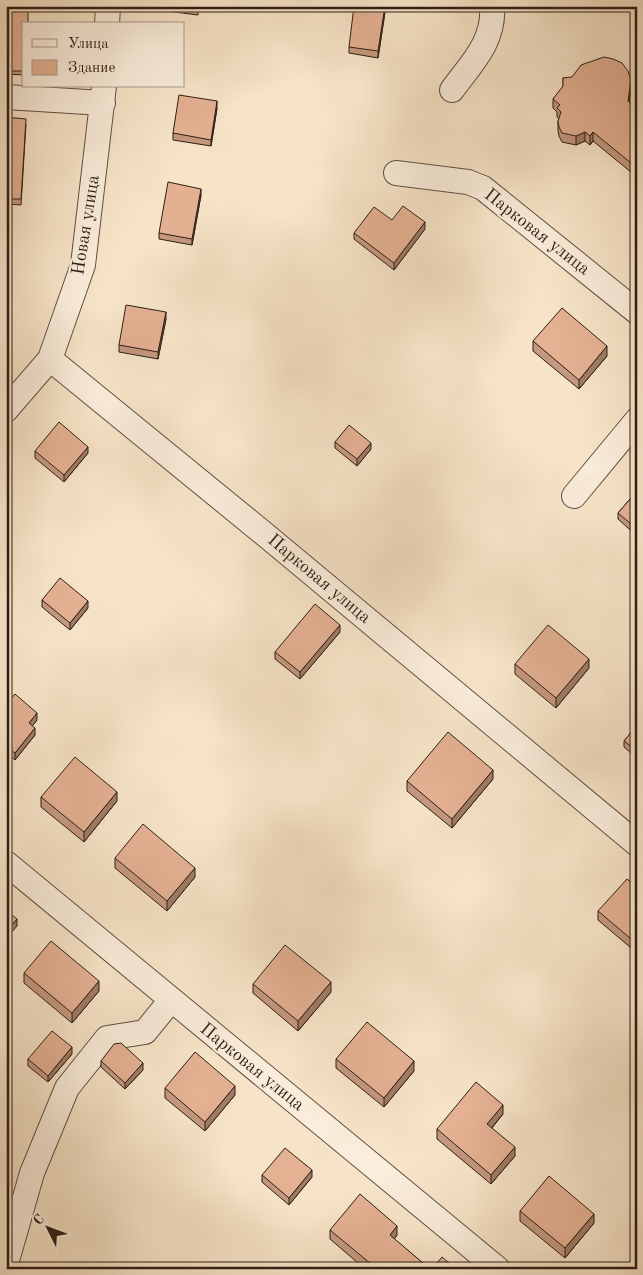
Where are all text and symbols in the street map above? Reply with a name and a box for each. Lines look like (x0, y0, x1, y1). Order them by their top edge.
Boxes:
legend (22, 22, 185, 88)
text: Улица (68, 37, 109, 52)
text: Здание (68, 61, 115, 76)
street label: Новая улица (69, 174, 103, 276)
street label: Парковая улица (481, 185, 593, 279)
street label: Парковая улица (264, 531, 374, 627)
street label: Парковая улица (196, 1020, 308, 1114)
north arrow (22, 1202, 72, 1252)
text: С (31, 1212, 47, 1228)

